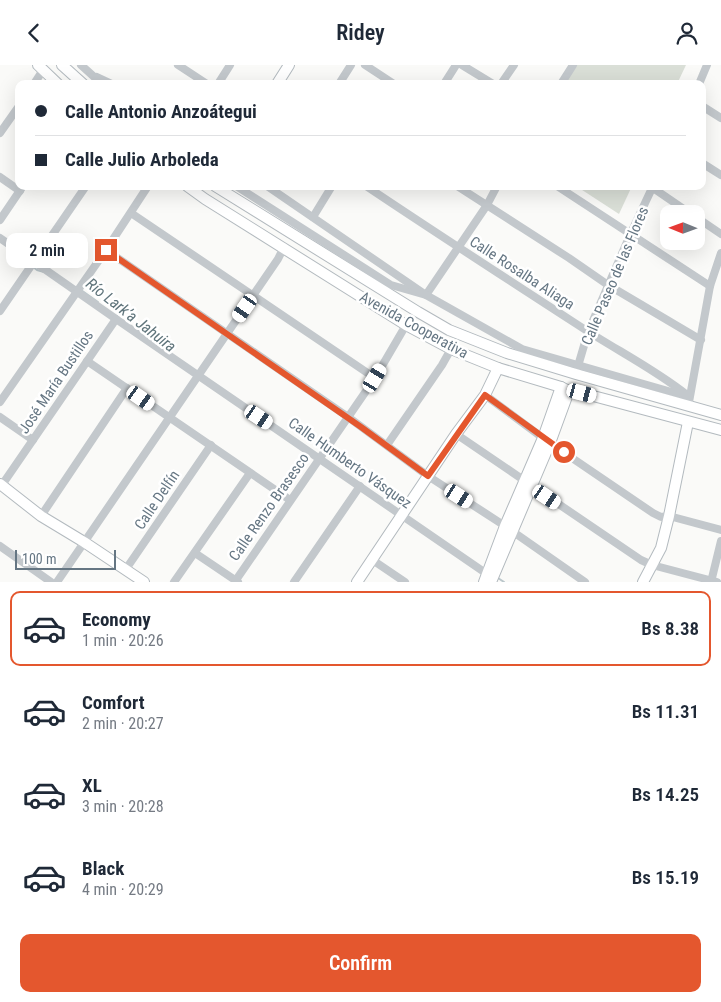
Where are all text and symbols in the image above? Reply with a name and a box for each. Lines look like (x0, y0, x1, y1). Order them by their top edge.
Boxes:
icon: back (20, 19, 48, 47)
icon: person (673, 19, 701, 47)
text: Ridey (336, 20, 385, 45)
text: Calle Antonio Anzoátegui (65, 100, 257, 123)
text: Calle Julio Arboleda (65, 148, 219, 171)
street label: Calle Paseo de las Flores (578, 204, 652, 348)
north arrow (660, 205, 705, 250)
map controls (660, 205, 705, 250)
street label: Calle Rosalba Aliaga (466, 232, 578, 314)
callout: 2 min (6, 233, 88, 267)
route end (95, 239, 117, 261)
text: 2 min (29, 241, 65, 260)
water label: Río Lark’a Jahuira (82, 274, 180, 356)
street label: Avenida Cooperativa (357, 288, 471, 362)
car (230, 291, 259, 325)
street label: José María Bustillos (15, 327, 97, 437)
car (360, 361, 389, 395)
car (565, 382, 598, 404)
car (124, 383, 157, 413)
car (242, 402, 275, 432)
street label: Calle Humberto Vásquez (285, 414, 415, 512)
route start (553, 441, 575, 463)
street label: Calle Renzo Brasesco (225, 450, 313, 564)
street label: Calle Delfín (131, 467, 183, 533)
car (442, 482, 475, 510)
car (530, 482, 563, 512)
scale bar (15, 547, 116, 570)
text: 100 m (22, 551, 57, 567)
icon: car (22, 606, 67, 651)
text: Economy (82, 608, 151, 631)
text: Bs 8.38 (641, 617, 699, 640)
text: 1 min · 20:26 (82, 631, 164, 650)
icon: car (22, 689, 67, 734)
text: Comfort (82, 691, 145, 714)
text: Bs 11.31 (632, 700, 699, 723)
text: 2 min · 20:27 (82, 714, 164, 733)
icon: car (22, 772, 67, 817)
text: XL (82, 774, 102, 797)
text: Bs 14.25 (632, 783, 699, 806)
text: 3 min · 20:28 (82, 797, 164, 816)
icon: car (22, 855, 67, 900)
text: Black (82, 857, 124, 880)
text: Bs 15.19 (632, 866, 699, 889)
text: 4 min · 20:29 (82, 880, 164, 899)
button: Confirm (20, 934, 701, 992)

